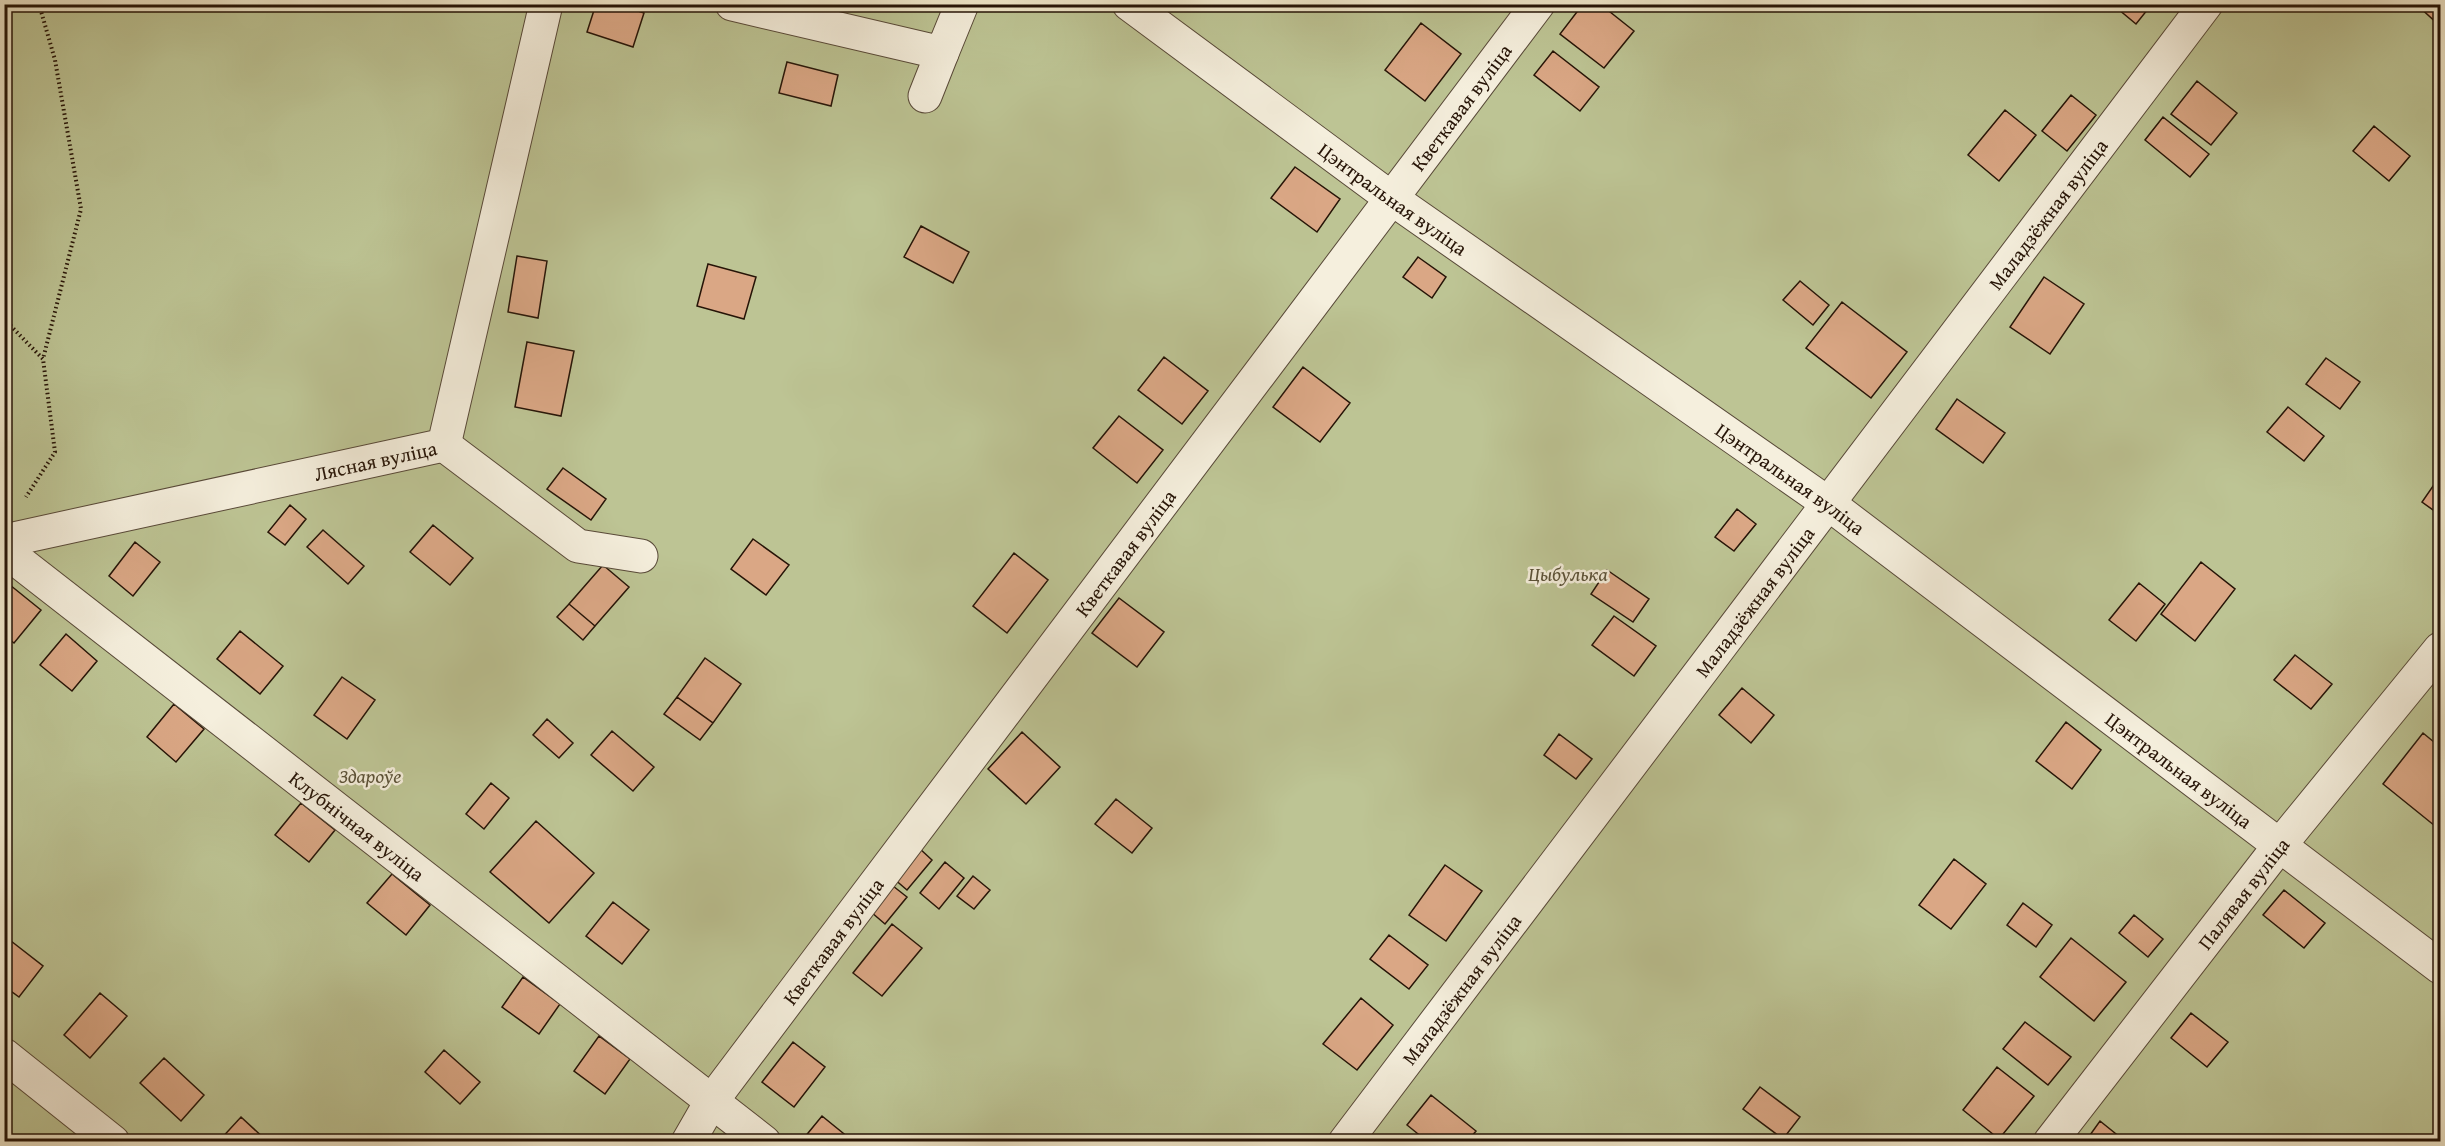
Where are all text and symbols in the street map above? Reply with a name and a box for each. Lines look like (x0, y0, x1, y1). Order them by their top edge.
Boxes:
street label: Кветкавая вуліца (1403, 37, 1518, 176)
street label: Маладзёжная вуліца (1981, 132, 2114, 295)
street label: Цэнтральная вуліца (1313, 135, 1474, 262)
street label: Цэнтральная вуліца (1710, 415, 1872, 541)
street label: Лясная вуліца (311, 432, 440, 487)
street label: Кветкавая вуліца (1067, 483, 1183, 622)
street label: Маладзёжная вуліца (1687, 519, 1821, 683)
park label: Цыбулька (1528, 559, 1609, 588)
street label: Цэнтральная вуліца (2100, 704, 2259, 835)
park label: Здароўе (339, 761, 401, 790)
street label: Клубнічная вуліца (283, 763, 432, 888)
street label: Палявая вуліца (2190, 830, 2296, 955)
street label: Кветкавая вуліца (775, 871, 890, 1010)
street label: Маладзёжная вуліца (1394, 907, 1528, 1070)

